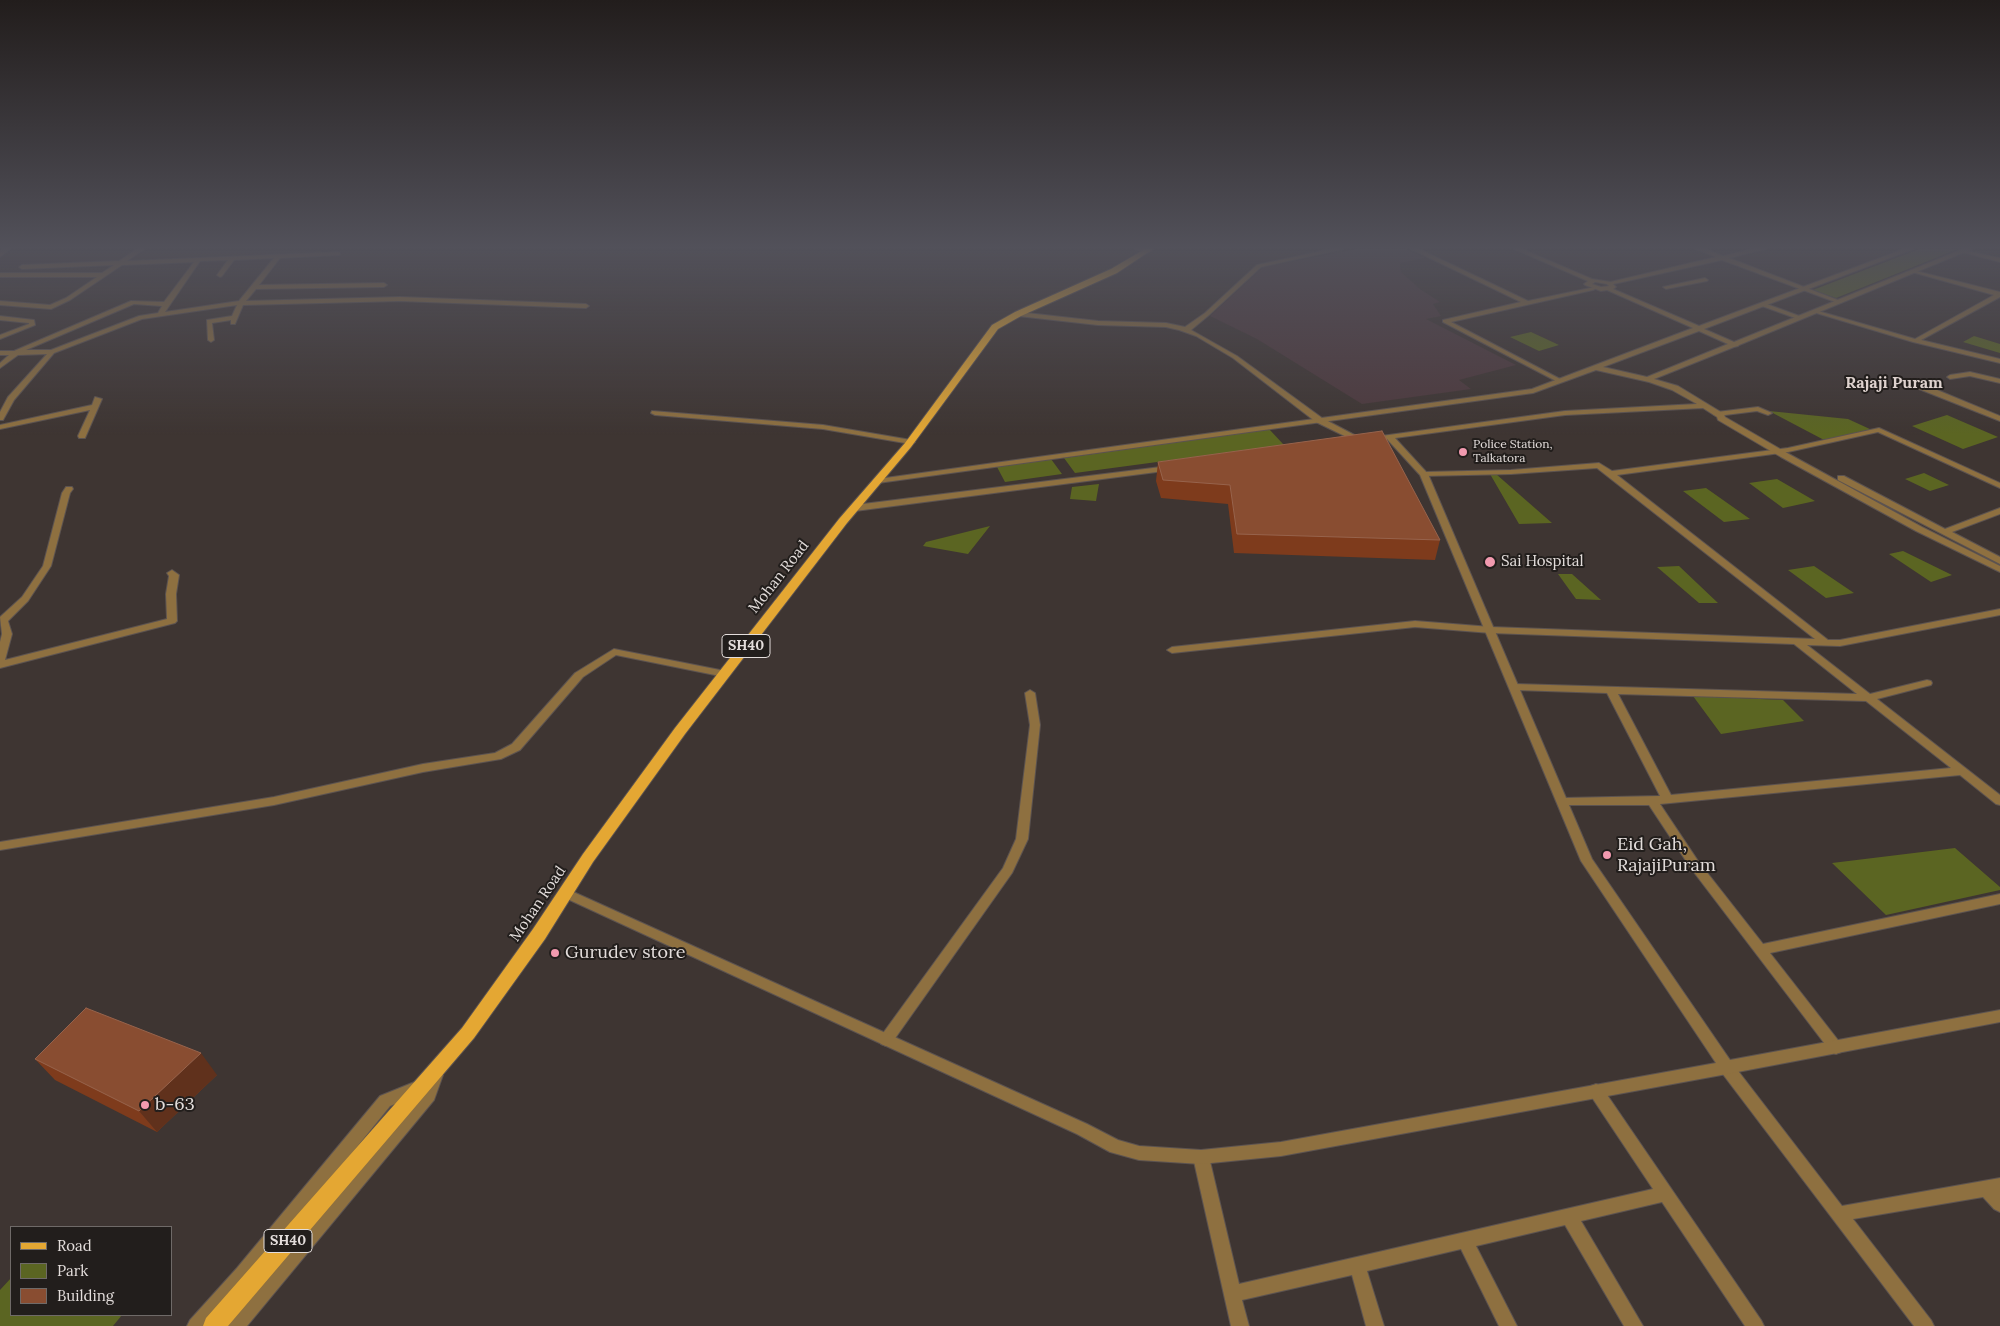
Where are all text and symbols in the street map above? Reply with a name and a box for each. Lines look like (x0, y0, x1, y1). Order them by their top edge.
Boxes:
district label: Rajaji Puram (1845, 373, 1943, 393)
place label: Police Station, Talkatora (1473, 438, 1553, 466)
marker: Police Station, Talkatora (1457, 446, 1469, 458)
street label: Mohan Road (745, 537, 813, 617)
place label: Sai Hospital (1501, 553, 1584, 571)
marker: Sai Hospital (1483, 555, 1497, 569)
road number: SH40 (722, 634, 770, 658)
place label: Eid Gah, RajajiPuram (1617, 834, 1716, 876)
marker: Eid Gah, RajajiPuram (1601, 849, 1613, 861)
street label: Mohan Road (506, 863, 570, 945)
place label: Gurudev store (565, 942, 685, 964)
marker: Gurudev store (549, 947, 561, 959)
place label: b-63 (155, 1094, 195, 1116)
marker: b-63 (139, 1099, 151, 1111)
legend (10, 1226, 172, 1316)
road number: SH40 (264, 1230, 312, 1252)
text: Road (57, 1236, 92, 1255)
text: Park (57, 1261, 88, 1280)
text: Building (57, 1286, 114, 1305)

